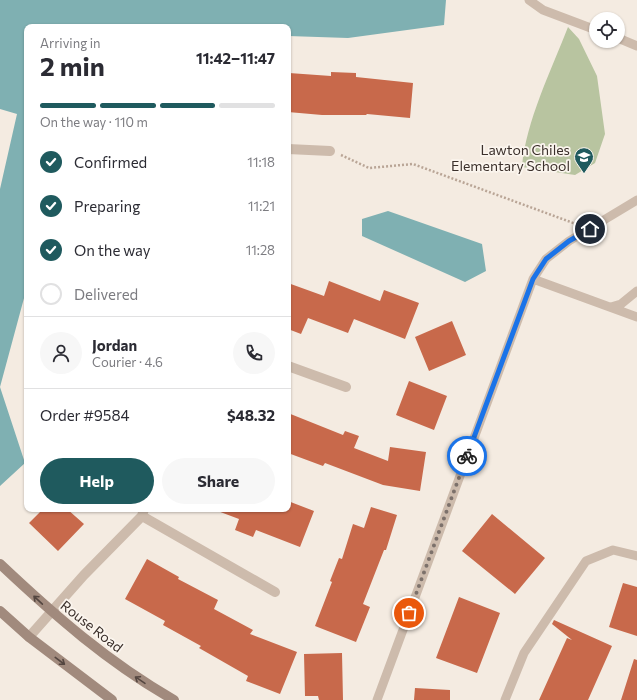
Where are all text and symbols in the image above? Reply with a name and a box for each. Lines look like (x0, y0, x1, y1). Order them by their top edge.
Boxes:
map controls (589, 12, 625, 48)
button: locate (589, 12, 625, 48)
text: Arriving in (40, 35, 100, 51)
text: 11:42–11:47 (196, 49, 275, 67)
text: 2 min (40, 50, 105, 81)
text: On the way · 110 m (40, 114, 148, 130)
place label: Lawton Chiles Elementary School (451, 141, 570, 174)
school or university icon: Lawton Chiles Elementary School (573, 146, 595, 174)
icon: check (40, 151, 62, 173)
text: Confirmed (74, 153, 147, 171)
text: 11:18 (247, 154, 275, 170)
icon: check (40, 195, 62, 217)
text: Preparing (74, 197, 140, 215)
text: 11:21 (248, 198, 275, 214)
pin (573, 212, 607, 246)
icon: home (579, 218, 601, 240)
icon: check (40, 239, 62, 261)
text: On the way (74, 241, 151, 259)
text: 11:28 (246, 242, 275, 258)
text: Delivered (74, 285, 138, 303)
button: person (40, 332, 82, 374)
button: phone (233, 332, 275, 374)
text: Jordan (92, 336, 137, 354)
text: Courier · 4.6 (92, 354, 163, 370)
text: Order #9584 (40, 406, 130, 424)
text: $48.32 (227, 406, 275, 424)
courier (447, 436, 487, 476)
icon: bike (456, 445, 478, 467)
button: Help (40, 458, 154, 504)
button: Share (162, 458, 275, 504)
one-way arrow (33, 595, 43, 605)
street label: Rouse Road (58, 596, 126, 656)
pin (392, 596, 426, 630)
icon: bag (398, 602, 420, 624)
one-way arrow (54, 657, 65, 665)
one-way arrow (135, 676, 146, 684)

